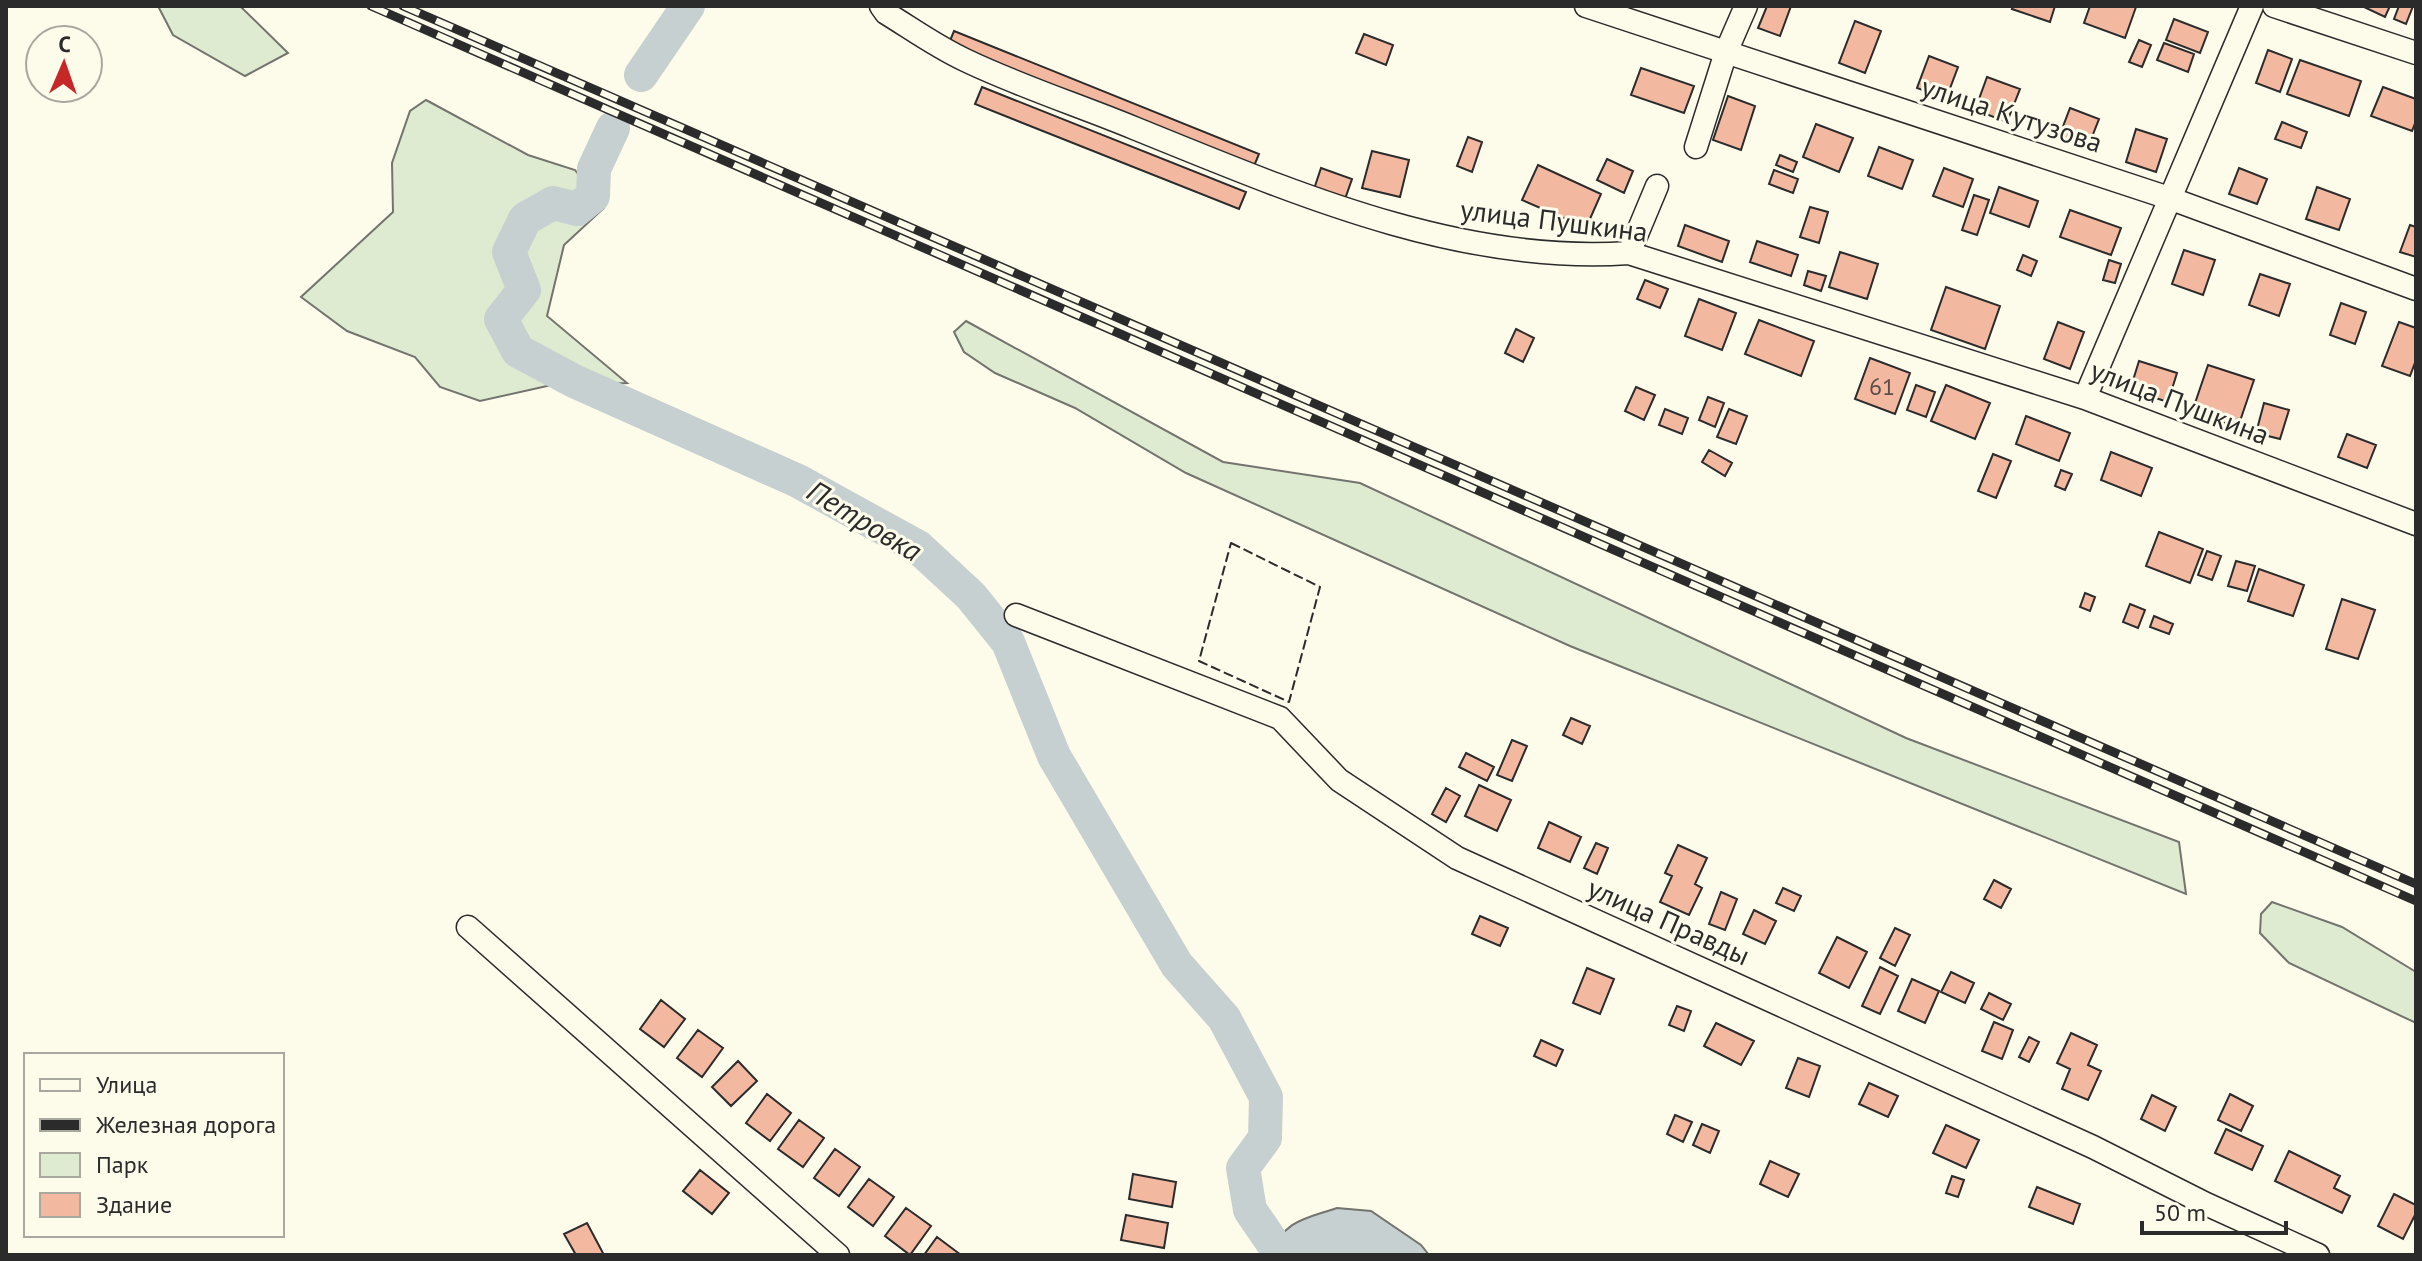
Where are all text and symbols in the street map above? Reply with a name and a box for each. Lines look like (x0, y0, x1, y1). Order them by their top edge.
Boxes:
north arrow (24, 24, 104, 104)
text: С (58, 30, 71, 58)
street label: улица Кутузова (1917, 67, 2107, 161)
street label: улица Пушкина (1458, 190, 1650, 250)
street label: улица Пушкина (2085, 351, 2275, 453)
house number: 61 (1869, 371, 1895, 402)
water label: Петровка (800, 471, 930, 570)
street label: улица Правды (1582, 869, 1756, 973)
legend (24, 1053, 284, 1237)
text: Улица (96, 1069, 157, 1100)
text: Железная дорога (95, 1109, 276, 1140)
text: Парк (96, 1149, 149, 1180)
scale bar (2142, 1185, 2286, 1235)
text: Здание (96, 1189, 172, 1220)
text: 50 m (2154, 1197, 2206, 1228)

